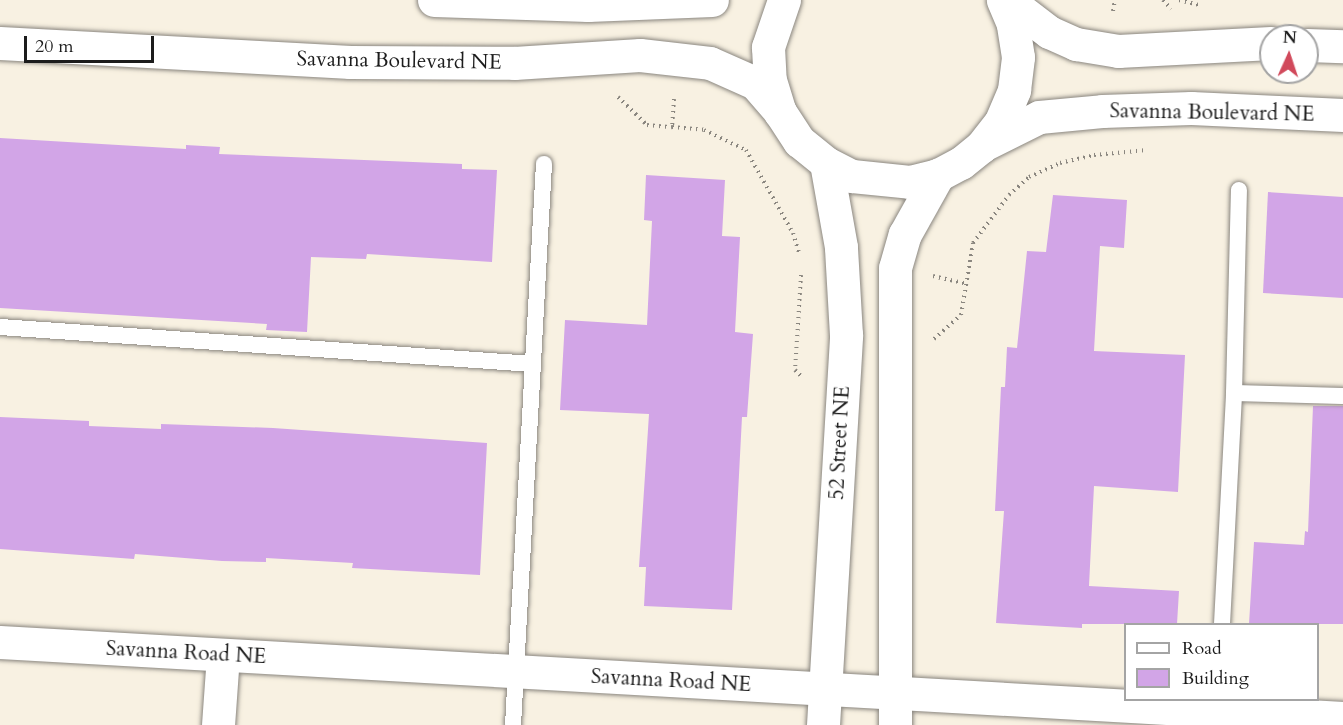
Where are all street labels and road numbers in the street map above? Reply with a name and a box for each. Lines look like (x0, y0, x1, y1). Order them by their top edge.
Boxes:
street label: Savanna Boulevard NE (296, 47, 502, 75)
street label: Savanna Boulevard NE (1109, 99, 1315, 127)
street label: 52 Street NE (824, 385, 856, 501)
street label: Savanna Road NE (105, 636, 267, 670)
street label: Savanna Road NE (590, 664, 752, 698)

